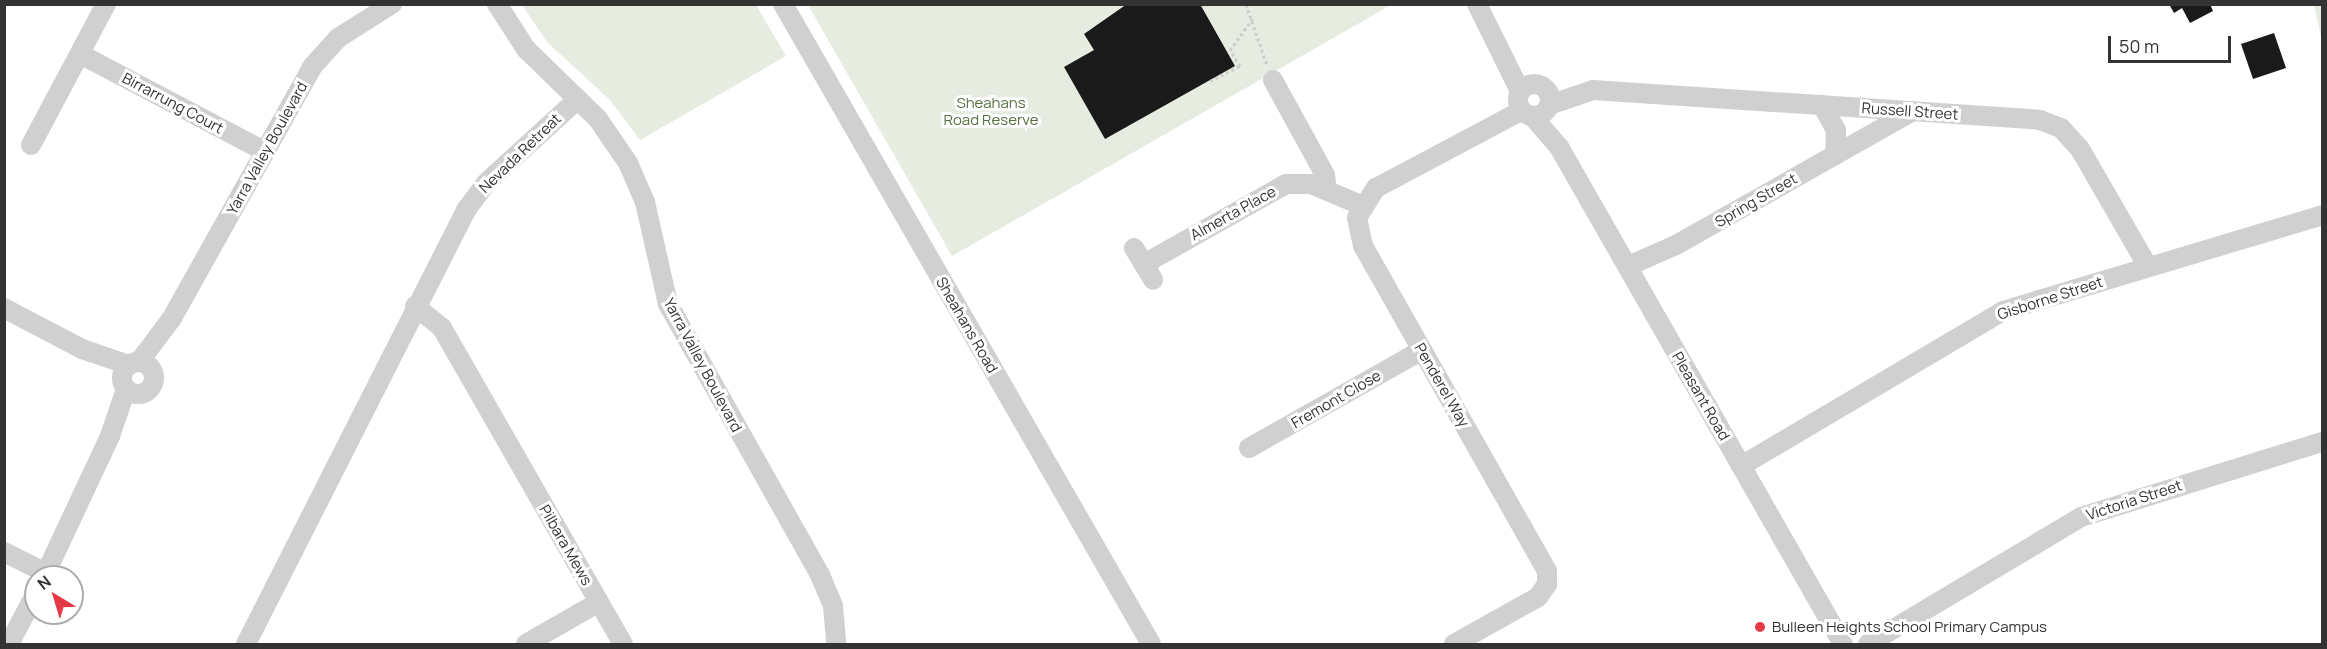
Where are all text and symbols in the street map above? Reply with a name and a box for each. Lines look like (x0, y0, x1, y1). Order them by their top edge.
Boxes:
scale bar (2111, 24, 2234, 62)
text: 50 m (2119, 34, 2159, 58)
street label: Birrarrung Court (119, 69, 227, 137)
street label: Yarra Valley Boulevard (223, 78, 311, 218)
park label: Sheahans Road Reserve (944, 93, 1038, 128)
street label: Russell Street (1861, 99, 1959, 123)
street label: Nevada Retreat (475, 109, 565, 197)
street label: Spring Street (1712, 169, 1800, 231)
street label: Almerta Place (1187, 182, 1279, 244)
street label: Gisborne Street (1995, 272, 2105, 324)
street label: Sheahans Road (932, 274, 1002, 376)
street label: Yarra Valley Boulevard (660, 295, 746, 435)
street label: Penderel Way (1411, 340, 1473, 430)
street label: Pleasant Road (1668, 349, 1734, 443)
street label: Fremont Close (1288, 366, 1384, 432)
street label: Victoria Street (2084, 476, 2184, 524)
street label: Pilbara Mews (536, 502, 596, 588)
north arrow (24, 565, 84, 625)
text: N (33, 570, 55, 595)
place label: Bulleen Heights School Primary Campus (1772, 618, 2047, 636)
marker: Bulleen Heights School Primary Campus (1753, 620, 1767, 634)

